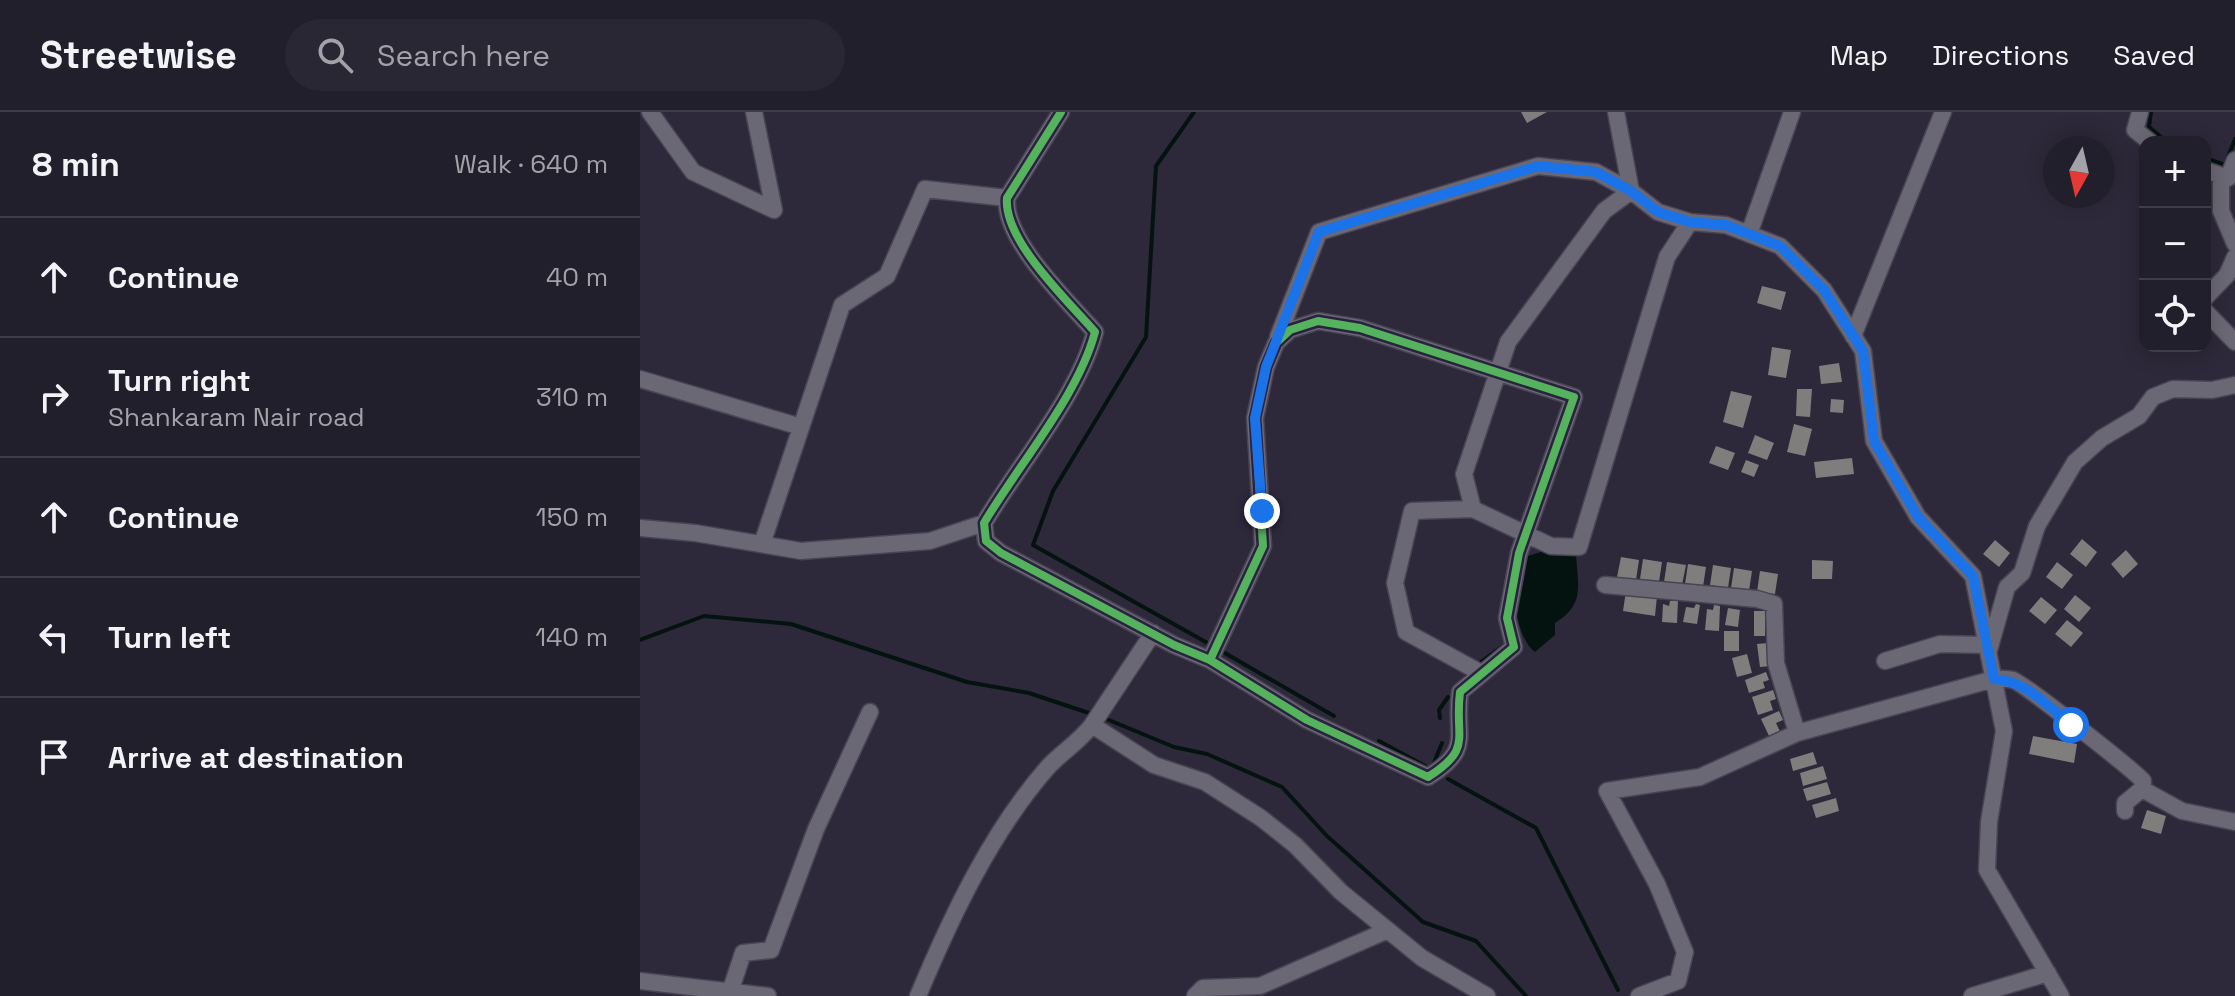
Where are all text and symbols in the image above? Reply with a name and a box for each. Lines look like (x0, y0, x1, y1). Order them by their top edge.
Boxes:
search box (285, 19, 845, 91)
text: Streetwise (40, 31, 237, 79)
icon: search (313, 33, 357, 77)
text: Search here (377, 36, 550, 75)
text: Map (1830, 37, 1888, 73)
text: Directions (1932, 37, 2069, 73)
text: Saved (2113, 37, 2195, 73)
north arrow (2043, 136, 2115, 208)
map controls (2139, 136, 2211, 352)
button: + (2139, 136, 2211, 208)
text: 8 min (32, 143, 120, 186)
text: Walk · 640 m (454, 147, 608, 181)
button: − (2139, 208, 2211, 280)
icon: ahead (32, 255, 76, 299)
text: Continue (108, 258, 239, 297)
text: 40 m (546, 260, 608, 294)
button: locate (2139, 280, 2211, 352)
text: Turn right (108, 361, 251, 400)
icon: right (32, 375, 76, 419)
text: 310 m (536, 380, 608, 414)
text: Shankaram Nair road (108, 400, 365, 434)
route end (1244, 493, 1280, 529)
icon: ahead (32, 495, 76, 539)
text: Continue (108, 498, 239, 537)
text: 150 m (536, 500, 608, 534)
icon: left (32, 615, 76, 659)
text: Turn left (108, 618, 231, 657)
text: 140 m (535, 620, 608, 654)
route start (2053, 707, 2089, 743)
icon: arrive (32, 735, 76, 779)
text: Arrive at destination (108, 738, 404, 777)

